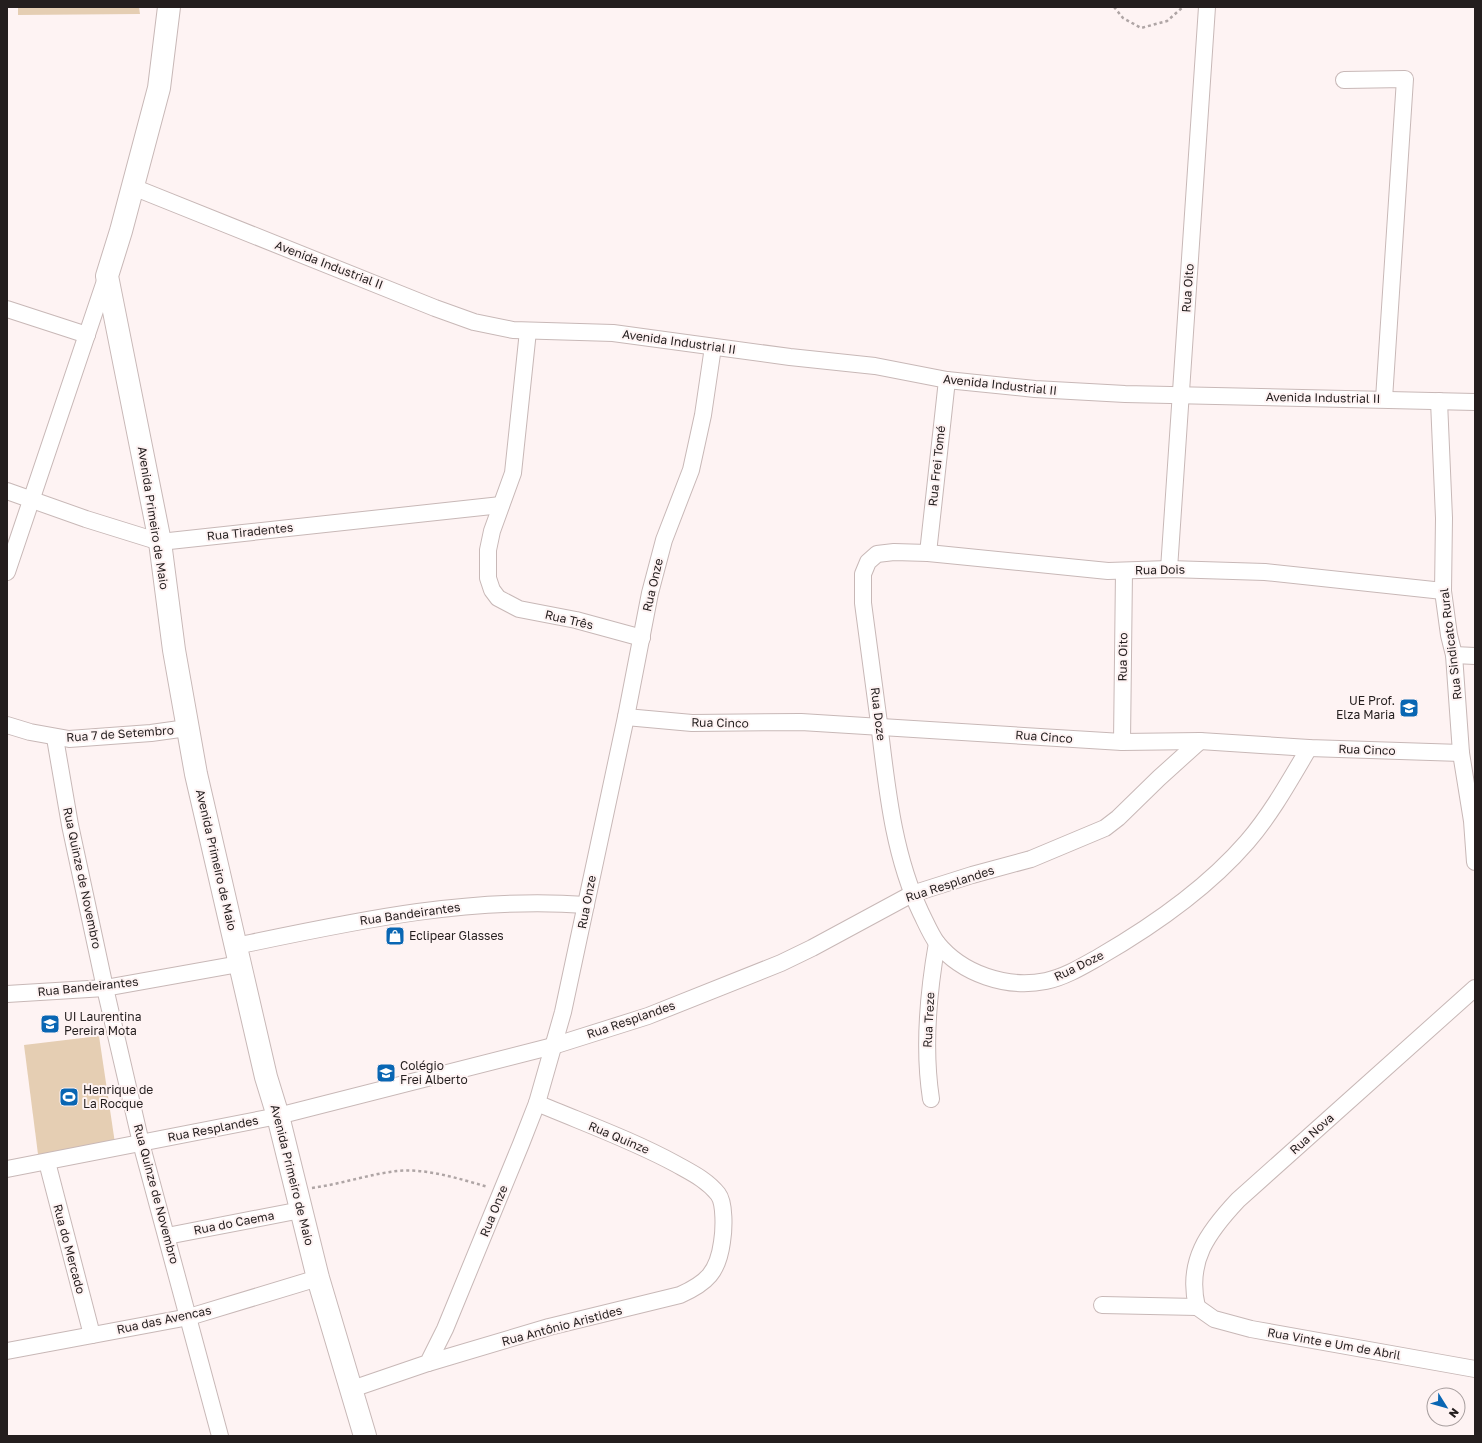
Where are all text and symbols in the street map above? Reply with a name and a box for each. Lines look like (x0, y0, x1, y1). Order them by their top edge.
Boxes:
street label: Avenida Industrial II (273, 237, 385, 292)
street label: Rua Oito (1178, 263, 1197, 313)
street label: Avenida Industrial II (621, 326, 737, 357)
street label: Avenida Industrial II (942, 371, 1058, 398)
street label: Avenida Industrial II (1266, 389, 1380, 406)
street label: Rua Frei Tomé (925, 425, 948, 507)
street label: Avenida Primeiro de Maio (135, 445, 172, 591)
street label: Rua Tiradentes (206, 520, 294, 543)
street label: Rua Onze (639, 557, 666, 613)
street label: Rua Dois (1135, 562, 1185, 577)
street label: Rua Sindicato Rural (1436, 587, 1465, 701)
street label: Rua Três (543, 607, 595, 632)
street label: Rua Oito (1115, 632, 1130, 682)
street label: Rua Doze (868, 686, 889, 742)
place label: UE Prof. Elza Maria (1336, 693, 1395, 722)
school or university icon: UE Prof. Elza Maria (1398, 697, 1420, 719)
street label: Rua Cinco (691, 714, 749, 731)
street label: Rua 7 de Setembro (66, 722, 174, 745)
street label: Rua Cinco (1015, 727, 1073, 746)
street label: Rua Cinco (1338, 741, 1396, 758)
street label: Avenida Primeiro de Maio (193, 788, 240, 932)
street label: Rua Quinze de Novembro (60, 806, 105, 950)
street label: Rua Resplandes (904, 862, 996, 905)
street label: Rua Onze (574, 874, 599, 930)
street label: Rua Bandeirantes (359, 899, 461, 928)
shop icon: Eclipear Glasses (384, 925, 406, 947)
place label: Eclipear Glasses (409, 928, 504, 943)
street label: Rua Doze (1051, 947, 1106, 984)
street label: Rua Bandeirantes (37, 974, 139, 999)
street label: Rua Treze (920, 992, 937, 1048)
street label: Rua Resplandes (585, 997, 677, 1042)
place label: UI Laurentina Pereira Mota (64, 1009, 142, 1038)
school or university icon: UI Laurentina Pereira Mota (39, 1013, 61, 1035)
place label: Colégio Frei Alberto (400, 1058, 468, 1087)
school or university icon: Colégio Frei Alberto (375, 1062, 397, 1084)
place label: Henrique de La Rocque (83, 1082, 153, 1111)
sports icon: Henrique de La Rocque (58, 1086, 80, 1108)
street label: Avenida Primeiro de Maio (268, 1103, 317, 1247)
street label: Rua Nova (1287, 1110, 1337, 1157)
street label: Rua Resplandes (166, 1112, 260, 1145)
street label: Rua Quinze (586, 1118, 652, 1157)
street label: Rua Quinze de Novembro (131, 1122, 182, 1266)
street label: Rua Onze (476, 1183, 511, 1239)
street label: Rua do Mercado (50, 1202, 89, 1295)
street label: Rua do Caema (192, 1207, 276, 1238)
street label: Rua das Avencas (115, 1302, 213, 1337)
street label: Rua Antônio Aristides (500, 1302, 624, 1349)
street label: Rua Vinte e Um de Abril (1266, 1324, 1402, 1363)
north arrow (1426, 1387, 1466, 1427)
text: N (1447, 1406, 1462, 1421)

